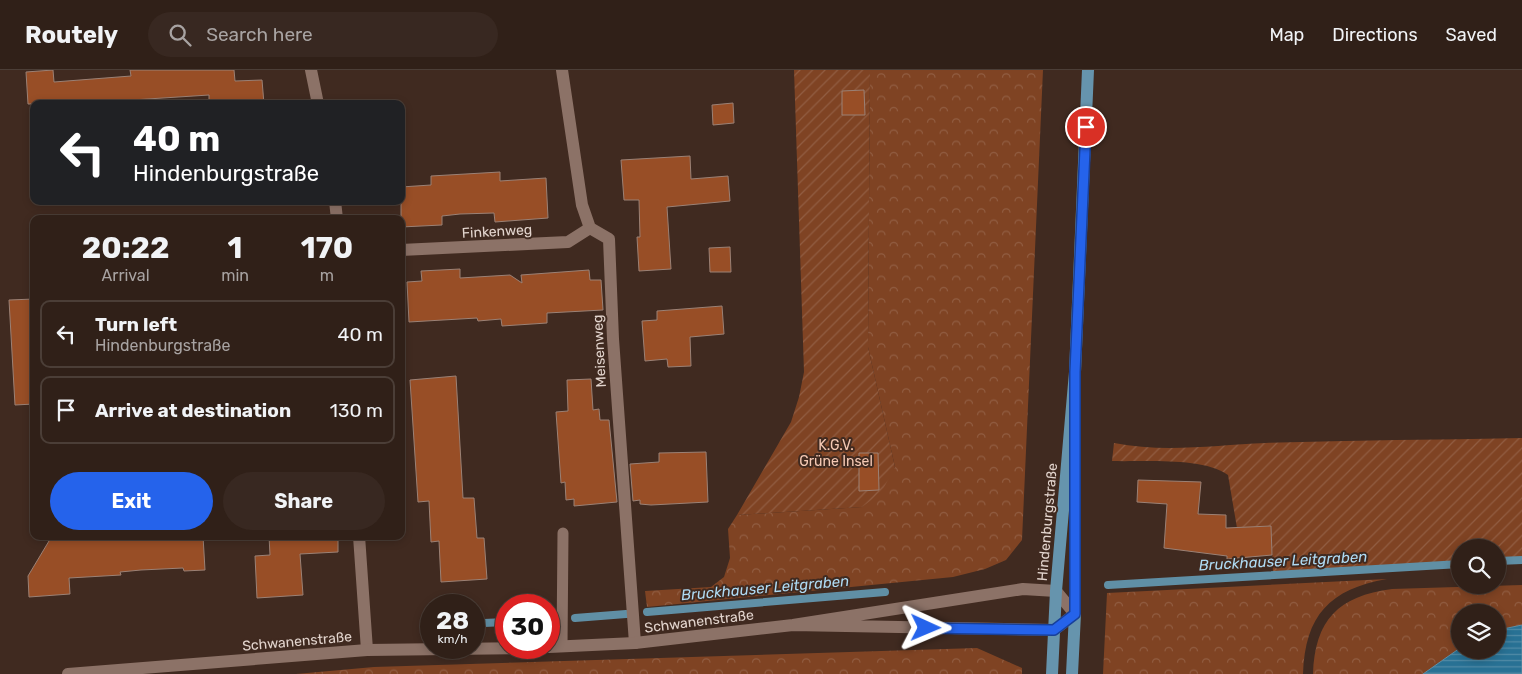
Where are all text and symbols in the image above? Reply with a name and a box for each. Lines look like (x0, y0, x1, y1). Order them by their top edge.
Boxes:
search box (148, 12, 498, 57)
text: Routely (25, 21, 118, 49)
icon: search (166, 21, 194, 49)
text: Search here (206, 23, 313, 46)
text: Map (1269, 24, 1304, 46)
text: Directions (1332, 24, 1418, 46)
text: Saved (1446, 24, 1497, 46)
pin (1065, 106, 1107, 148)
icon: arrive (1072, 113, 1100, 141)
text: 40 m (133, 118, 220, 160)
icon: left (50, 120, 115, 185)
text: Hindenburgstraße (133, 160, 319, 187)
street label: Finkenweg (461, 221, 533, 242)
text: 20:22 (82, 230, 169, 266)
text: 1 (228, 230, 243, 266)
text: 170 (301, 230, 353, 266)
text: Arrival (102, 266, 150, 285)
text: min (221, 266, 249, 285)
text: m (320, 266, 334, 285)
text: Turn left (95, 313, 177, 336)
street label: Meisenweg (589, 314, 610, 388)
icon: left (52, 320, 80, 348)
text: 40 m (338, 323, 383, 346)
text: Hindenburgstraße (95, 336, 230, 355)
icon: arrive (52, 396, 80, 424)
text: Arrive at destination (95, 399, 291, 422)
text: 130 m (330, 399, 383, 422)
park label: K.G.V. Grüne Insel (799, 437, 873, 470)
street label: Hindenburgstraße (1034, 462, 1061, 582)
button: Exit (50, 472, 213, 530)
button: Share (223, 472, 385, 530)
map controls (1451, 539, 1506, 659)
button: search (1451, 539, 1506, 594)
water label: Bruckhauser Leitgraben (1198, 548, 1368, 574)
water label: Bruckhauser Leitgraben (680, 572, 850, 604)
speed limit sign: 30 (495, 594, 560, 659)
position arrow (899, 601, 951, 653)
button: layers (1451, 604, 1506, 659)
text: 28 (436, 606, 469, 635)
street label: Schwanenstraße (643, 606, 755, 637)
street label: Schwanenstraße (241, 628, 353, 655)
text: km/h (438, 632, 467, 646)

